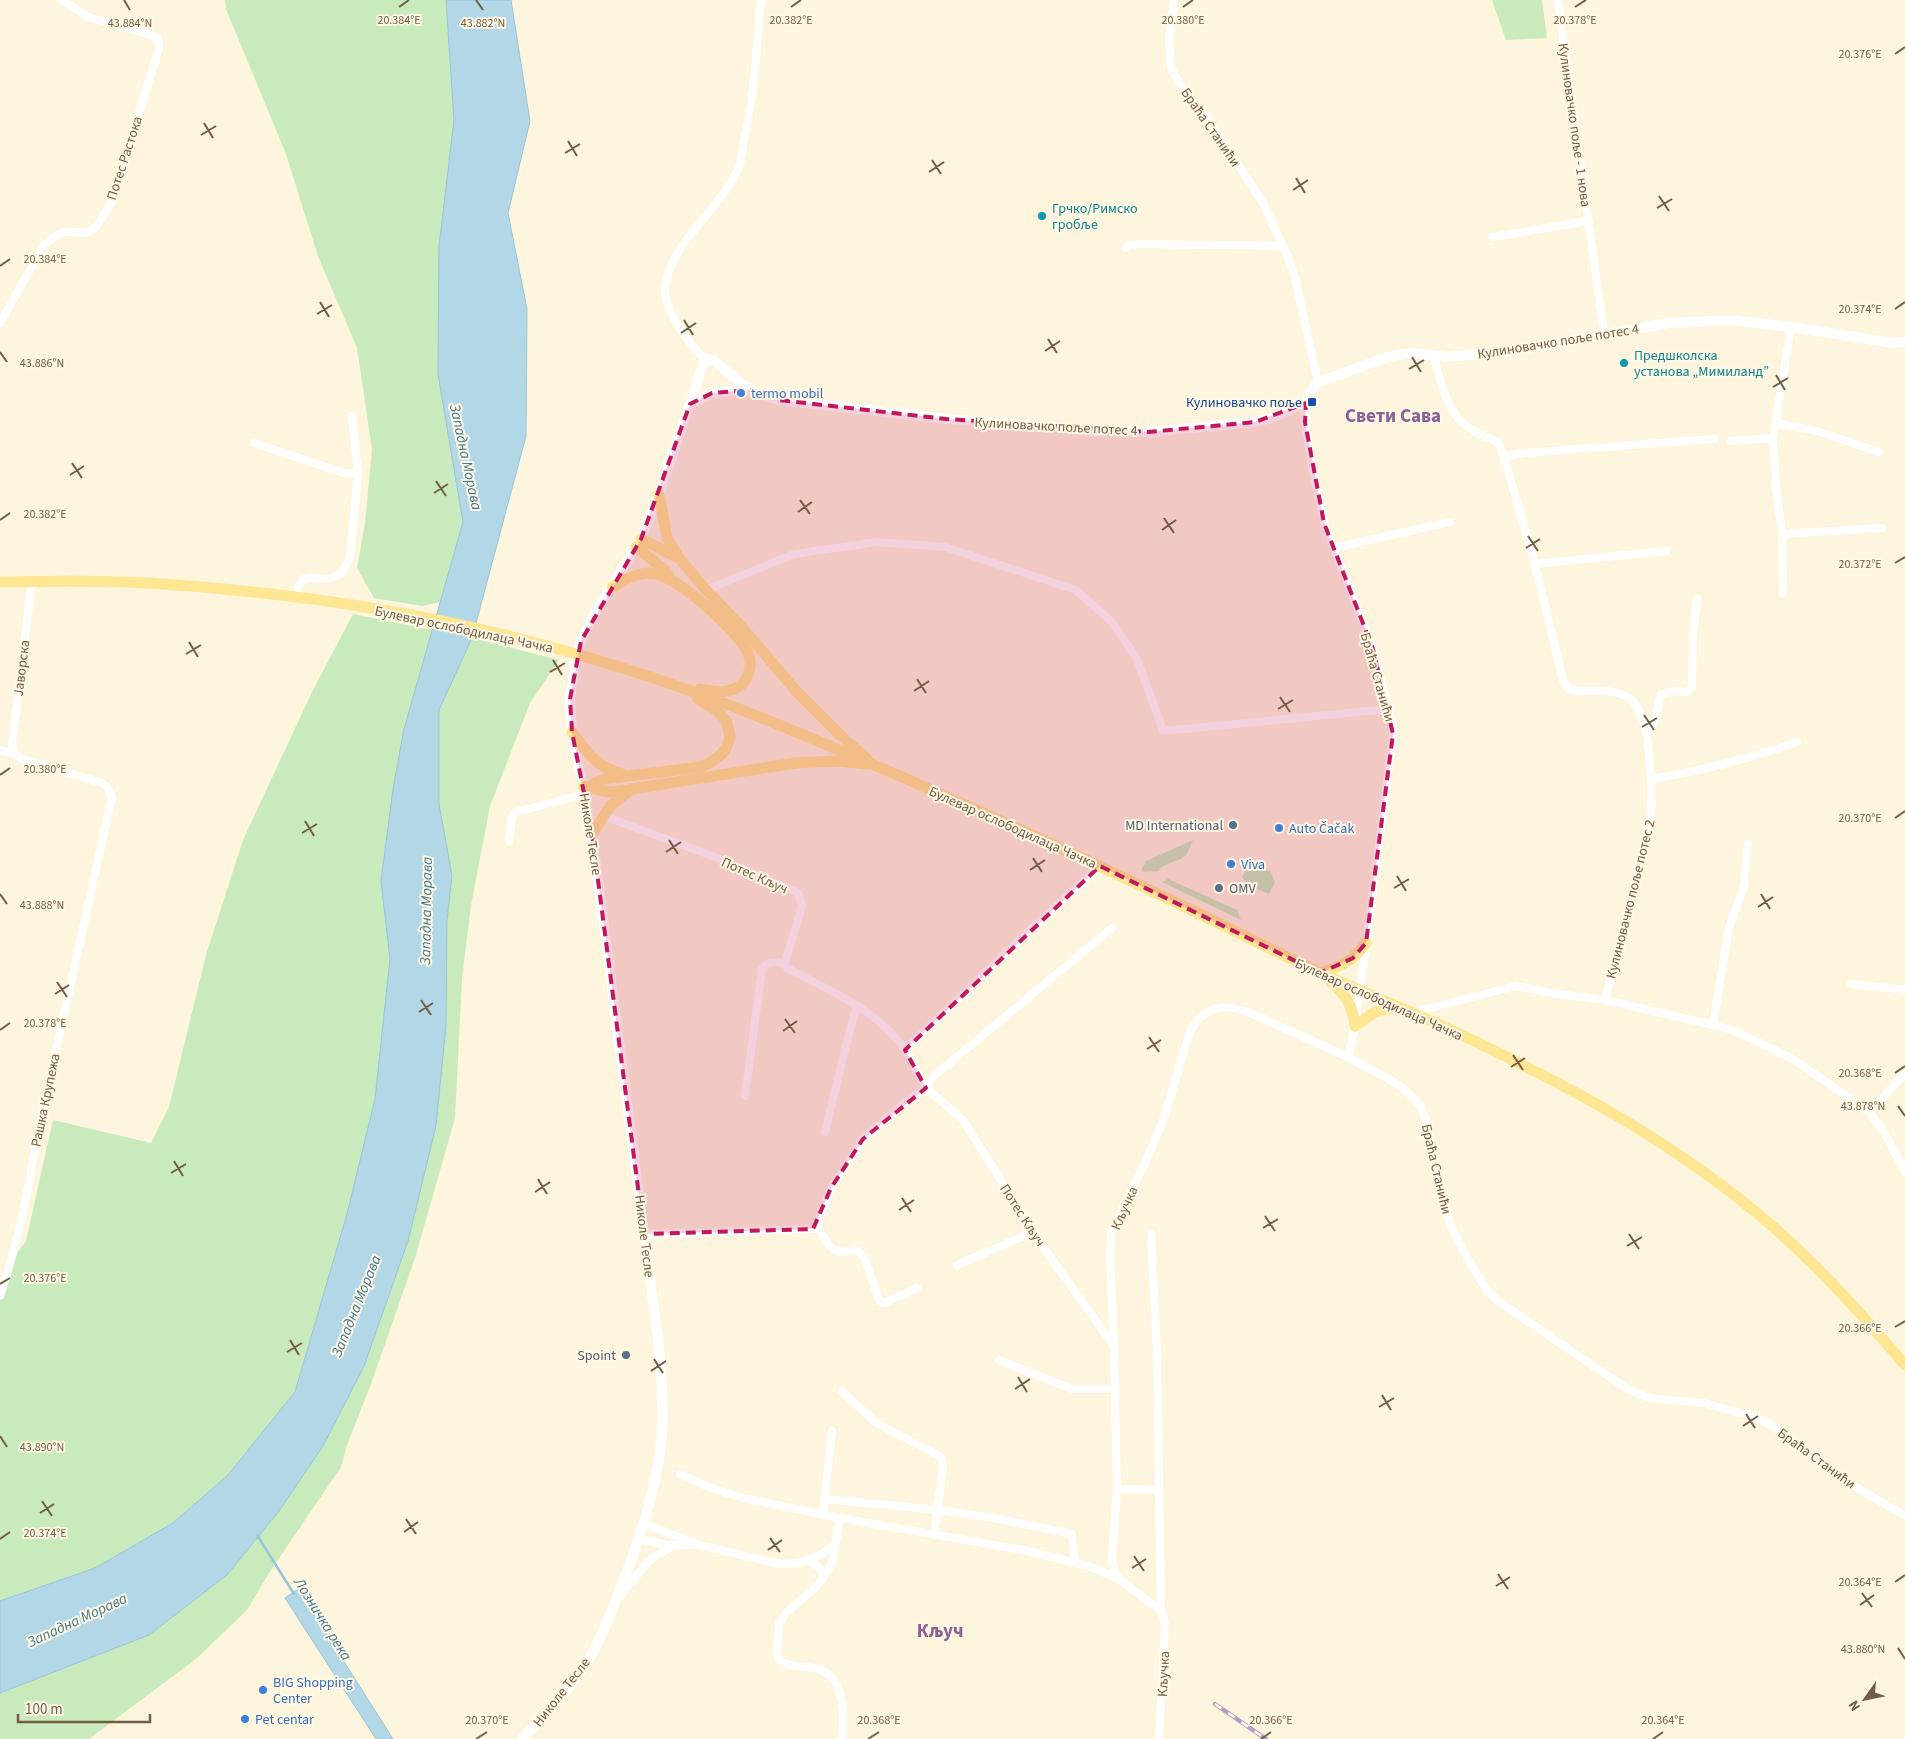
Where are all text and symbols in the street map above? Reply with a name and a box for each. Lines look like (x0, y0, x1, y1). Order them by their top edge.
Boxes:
text: 20.384°E (377, 12, 421, 29)
text: 20.382°E (769, 12, 813, 29)
text: 20.380°E (1161, 12, 1205, 29)
text: 20.378°E (1553, 12, 1597, 29)
text: 43.884°N (108, 15, 152, 32)
text: 43.882°N (461, 15, 505, 32)
street label: Кулиновачко поље - 1 нова (1553, 42, 1595, 208)
text: 20.376°E (1838, 46, 1882, 63)
street label: Браћа Станићи (1176, 84, 1245, 171)
street label: Потес Растока (102, 114, 148, 203)
place label: Грчко/Римско гробље (1052, 199, 1138, 235)
marker: Грчко/Римско гробље (1036, 210, 1048, 222)
text: 20.384°E (23, 251, 67, 268)
text: 20.374°E (1838, 301, 1882, 318)
street label: Кулиновачко поље потес 4 (1476, 319, 1640, 365)
place label: Предшколска установа „Мимиланд” (1634, 346, 1769, 382)
text: 43.886°N (20, 355, 64, 372)
marker: Предшколска установа „Мимиланд” (1618, 357, 1630, 369)
place label: termo mobil (751, 384, 824, 404)
marker: termo mobil (735, 387, 747, 399)
place label: Кулиновачко поље (1186, 393, 1302, 413)
marker: Кулиновачко поље (1306, 396, 1318, 408)
water label: Западна Морава (444, 402, 487, 512)
district label: Свети Сава (1345, 403, 1441, 430)
street label: Кулиновачко поље потес 4 (974, 413, 1138, 441)
text: 20.382°E (23, 506, 67, 523)
text: 20.372°E (1838, 556, 1882, 573)
street label: Булевар ослободилаца Чачка (373, 601, 555, 659)
street label: Браћа Станићи (1355, 630, 1399, 724)
street label: Јаворска (9, 639, 35, 697)
text: 20.380°E (23, 761, 67, 778)
street label: Булевар ослободилаца Чачка (925, 782, 1100, 874)
street label: Николе Тесле (574, 792, 606, 877)
text: 20.370°E (1838, 810, 1882, 827)
place label: MD International (1125, 816, 1223, 836)
street label: Кулиновачко поље потес 2 (1602, 818, 1660, 981)
marker: MD International (1227, 819, 1239, 831)
place label: Auto Čačak (1289, 819, 1354, 839)
marker: Auto Čačak (1273, 822, 1285, 834)
street label: Потес Кључ (718, 852, 791, 899)
place label: Viva (1241, 855, 1265, 875)
water label: Западна Морава (415, 857, 438, 965)
marker: Viva (1225, 858, 1237, 870)
place label: OMV (1229, 879, 1256, 899)
marker: OMV (1213, 882, 1225, 894)
text: 43.888°N (20, 897, 64, 914)
street label: Булевар ослободилаца Чачка (1291, 954, 1466, 1046)
text: 20.378°E (23, 1015, 67, 1032)
street label: Рашка Крупежа (26, 1052, 66, 1149)
text: 20.368°E (1838, 1065, 1882, 1082)
text: 43.878°N (1841, 1098, 1885, 1115)
street label: Браћа Станићи (1416, 1122, 1456, 1216)
street label: Потес Кључ (994, 1180, 1050, 1251)
street label: Кључка (1106, 1183, 1143, 1233)
street label: Николе Тесле (629, 1194, 659, 1279)
water label: Западна Морава (326, 1252, 386, 1360)
text: 20.376°E (23, 1270, 67, 1287)
text: 20.366°E (1838, 1320, 1882, 1337)
place label: Spoint (577, 1346, 616, 1366)
marker: Spoint (620, 1349, 632, 1361)
street label: Браћа Станићи (1773, 1424, 1860, 1494)
text: 43.890°N (20, 1439, 64, 1456)
text: 20.374°E (23, 1525, 67, 1542)
water label: Лозничка река (288, 1573, 356, 1665)
text: 20.364°E (1838, 1574, 1882, 1591)
water label: Западна Морава (24, 1588, 131, 1653)
district label: Кључ (917, 1618, 963, 1645)
text: 43.880°N (1841, 1641, 1885, 1658)
street label: Кључка (1153, 1651, 1175, 1698)
street label: Николе Тесле (528, 1654, 595, 1731)
place label: BIG Shopping Center (273, 1673, 353, 1709)
north arrow (1840, 1674, 1890, 1724)
marker: BIG Shopping Center (257, 1684, 269, 1696)
scale bar (18, 1692, 150, 1724)
text: N (1844, 1696, 1866, 1715)
text: 100 m (25, 1699, 63, 1720)
place label: Pet centar (255, 1710, 314, 1730)
text: 20.370°E (465, 1712, 509, 1729)
text: 20.368°E (857, 1712, 901, 1729)
text: 20.366°E (1249, 1712, 1293, 1729)
text: 20.364°E (1641, 1712, 1685, 1729)
marker: Pet centar (239, 1713, 251, 1725)

